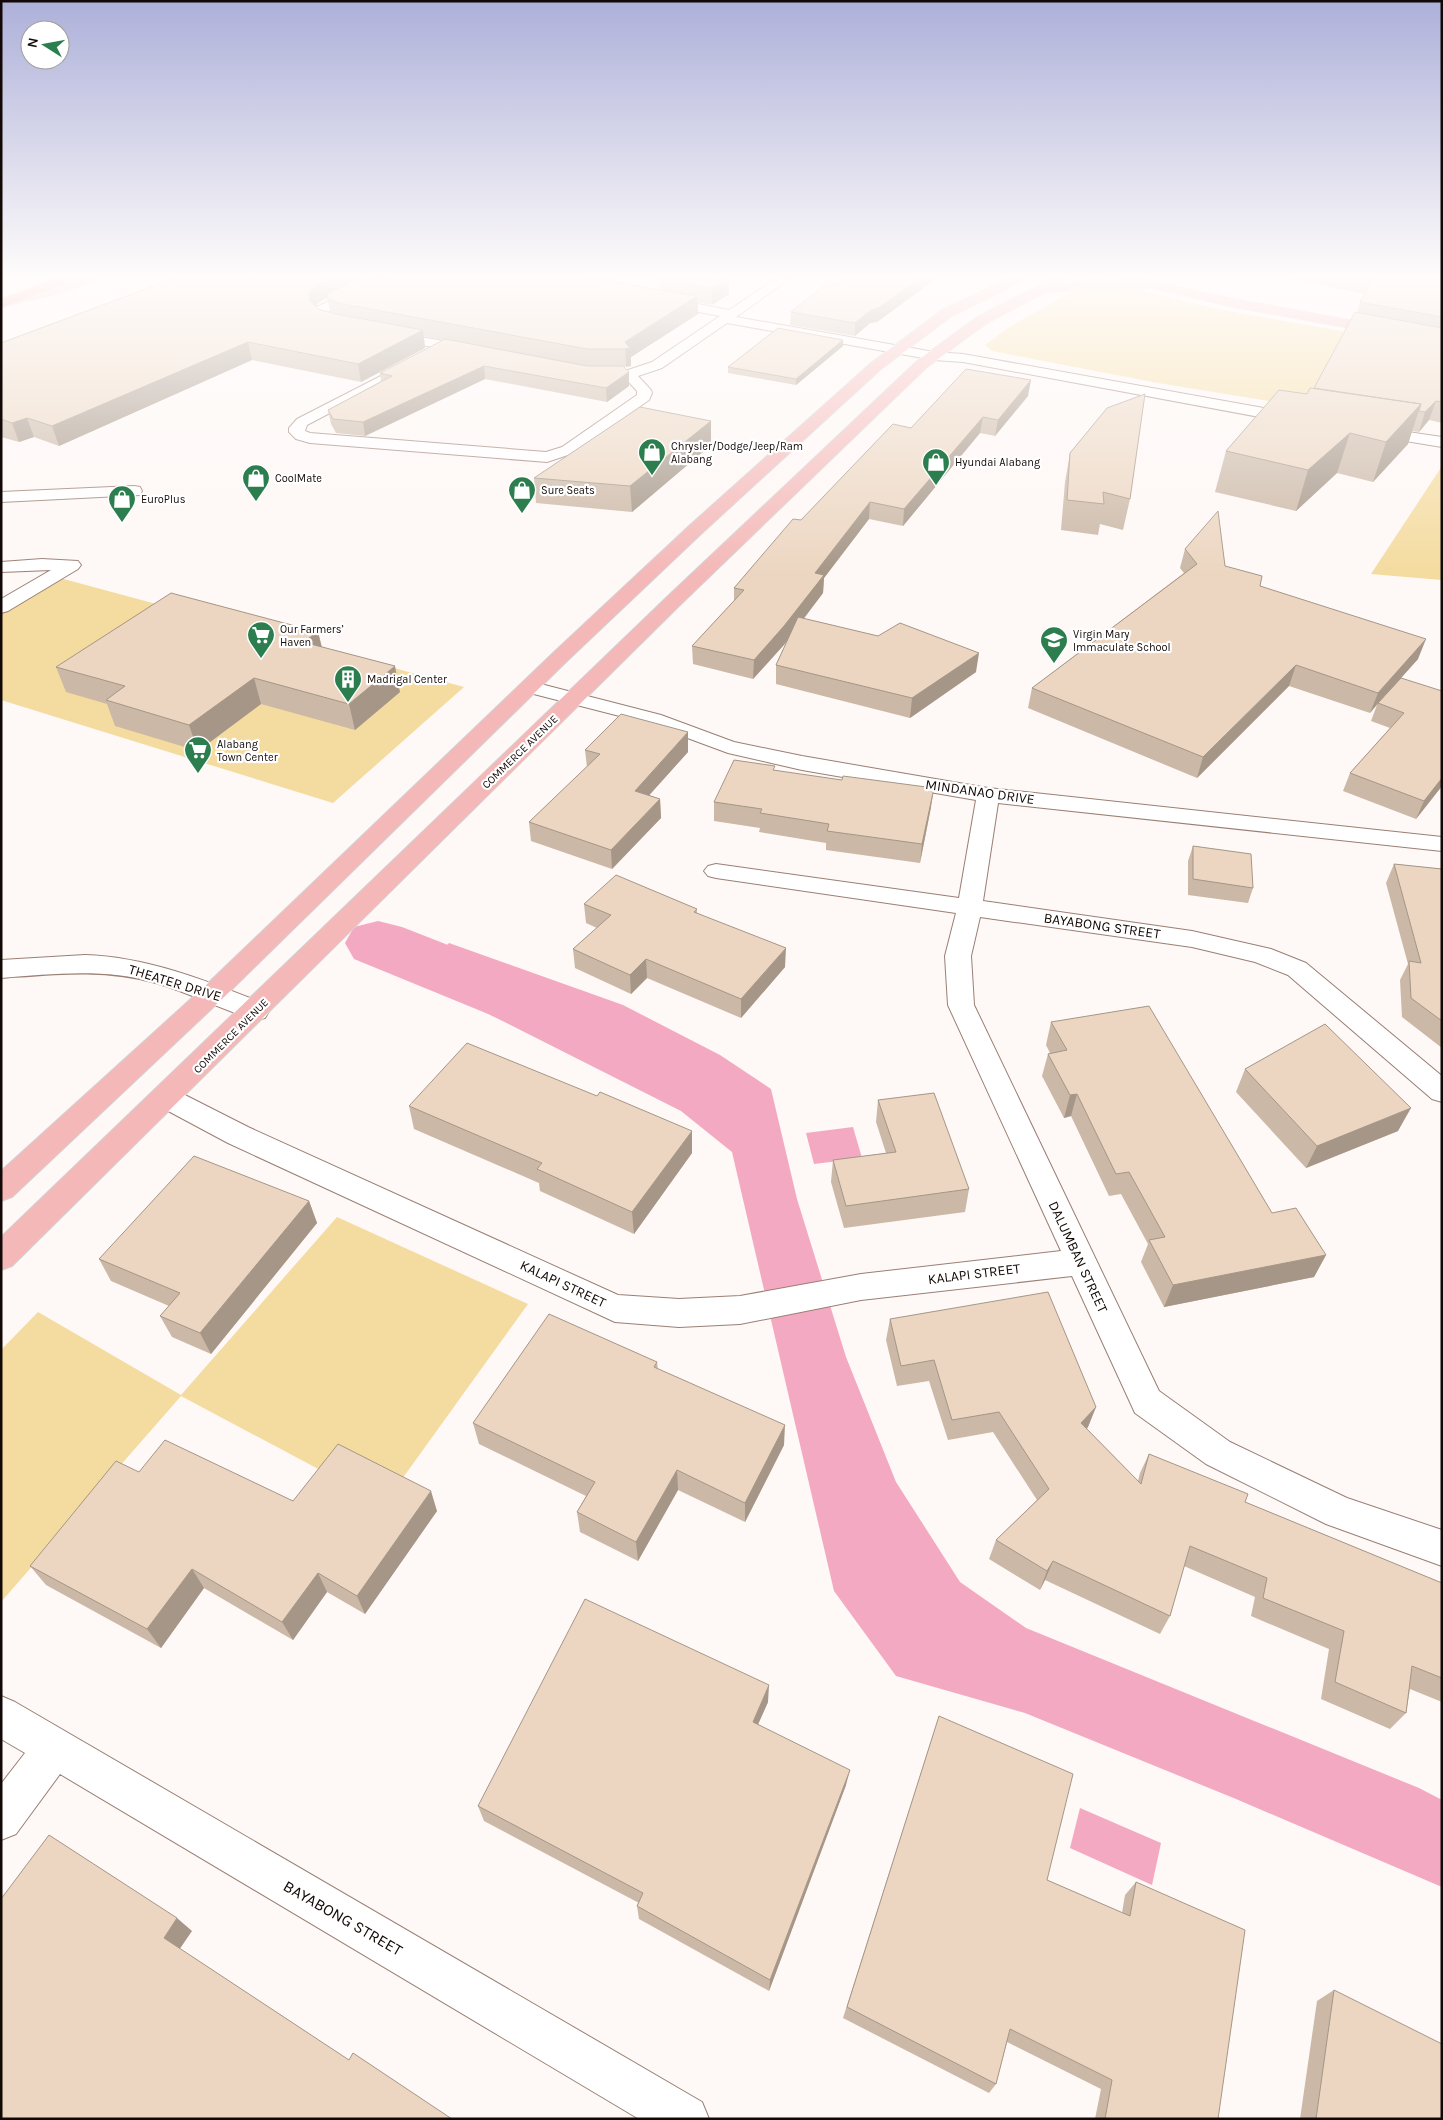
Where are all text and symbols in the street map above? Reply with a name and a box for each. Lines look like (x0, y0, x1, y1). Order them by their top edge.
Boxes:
north arrow (20, 20, 70, 70)
text: N (23, 36, 42, 49)
shop icon: Chrysler/Dodge/Jeep/Ram Alabang (637, 437, 667, 476)
place label: Chrysler/Dodge/Jeep/Ram Alabang (671, 440, 803, 466)
shop icon: Hyundai Alabang (921, 447, 951, 486)
place label: Hyundai Alabang (955, 456, 1041, 469)
shop icon: CoolMate (241, 463, 271, 502)
place label: CoolMate (275, 472, 322, 485)
shop icon: Sure Seats (507, 475, 537, 514)
shop icon: EuroPlus (107, 484, 137, 523)
place label: Sure Seats (541, 484, 595, 497)
place label: EuroPlus (141, 493, 186, 506)
supermarket icon: Our Farmers’ Haven (246, 620, 276, 659)
place label: Our Farmers’ Haven (280, 623, 344, 649)
school or university icon: Virgin Mary Immaculate School (1039, 625, 1069, 664)
place label: Virgin Mary Immaculate School (1073, 628, 1171, 654)
building icon: Madrigal Center (333, 664, 363, 703)
place label: Madrigal Center (367, 673, 447, 686)
street label: COMMERCE AVENUE (479, 713, 561, 791)
supermarket icon: Alabang Town Center (183, 735, 213, 774)
place label: Alabang Town Center (217, 738, 278, 764)
street label: MINDANAO DRIVE (924, 776, 1036, 808)
street label: BAYABONG STREET (1043, 909, 1161, 943)
street label: THEATER DRIVE (127, 961, 223, 1005)
street label: COMMERCE AVENUE (191, 996, 271, 1076)
street label: DALUMBAN STREET (1045, 1198, 1111, 1316)
street label: KALAPI STREET (517, 1257, 609, 1311)
street label: KALAPI STREET (927, 1260, 1021, 1288)
street label: BAYABONG STREET (280, 1876, 406, 1960)

